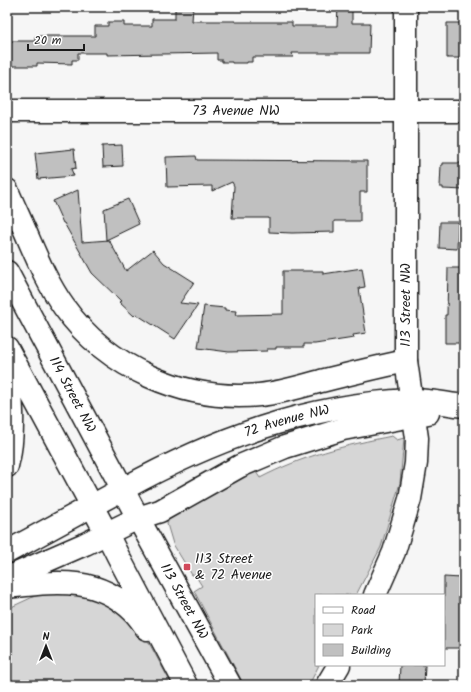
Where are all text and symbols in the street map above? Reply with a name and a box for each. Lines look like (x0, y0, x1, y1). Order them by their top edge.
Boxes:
scale bar (28, 26, 84, 52)
text: 20 m (34, 31, 62, 50)
street label: 73 Avenue NW (192, 100, 280, 122)
street label: 113 Street NW (395, 263, 417, 347)
street label: 114 Street NW (43, 353, 102, 437)
street label: 72 Avenue NW (241, 399, 332, 444)
place label: 113 Street & 72 Avenue (195, 548, 273, 586)
street label: 113 Street NW (154, 559, 214, 644)
marker: 113 Street & 72 Avenue (182, 562, 192, 572)
legend (315, 594, 445, 666)
text: Road (351, 601, 376, 620)
text: Park (351, 621, 373, 640)
north arrow (26, 626, 66, 666)
text: N (43, 628, 50, 646)
text: Building (351, 641, 391, 660)

